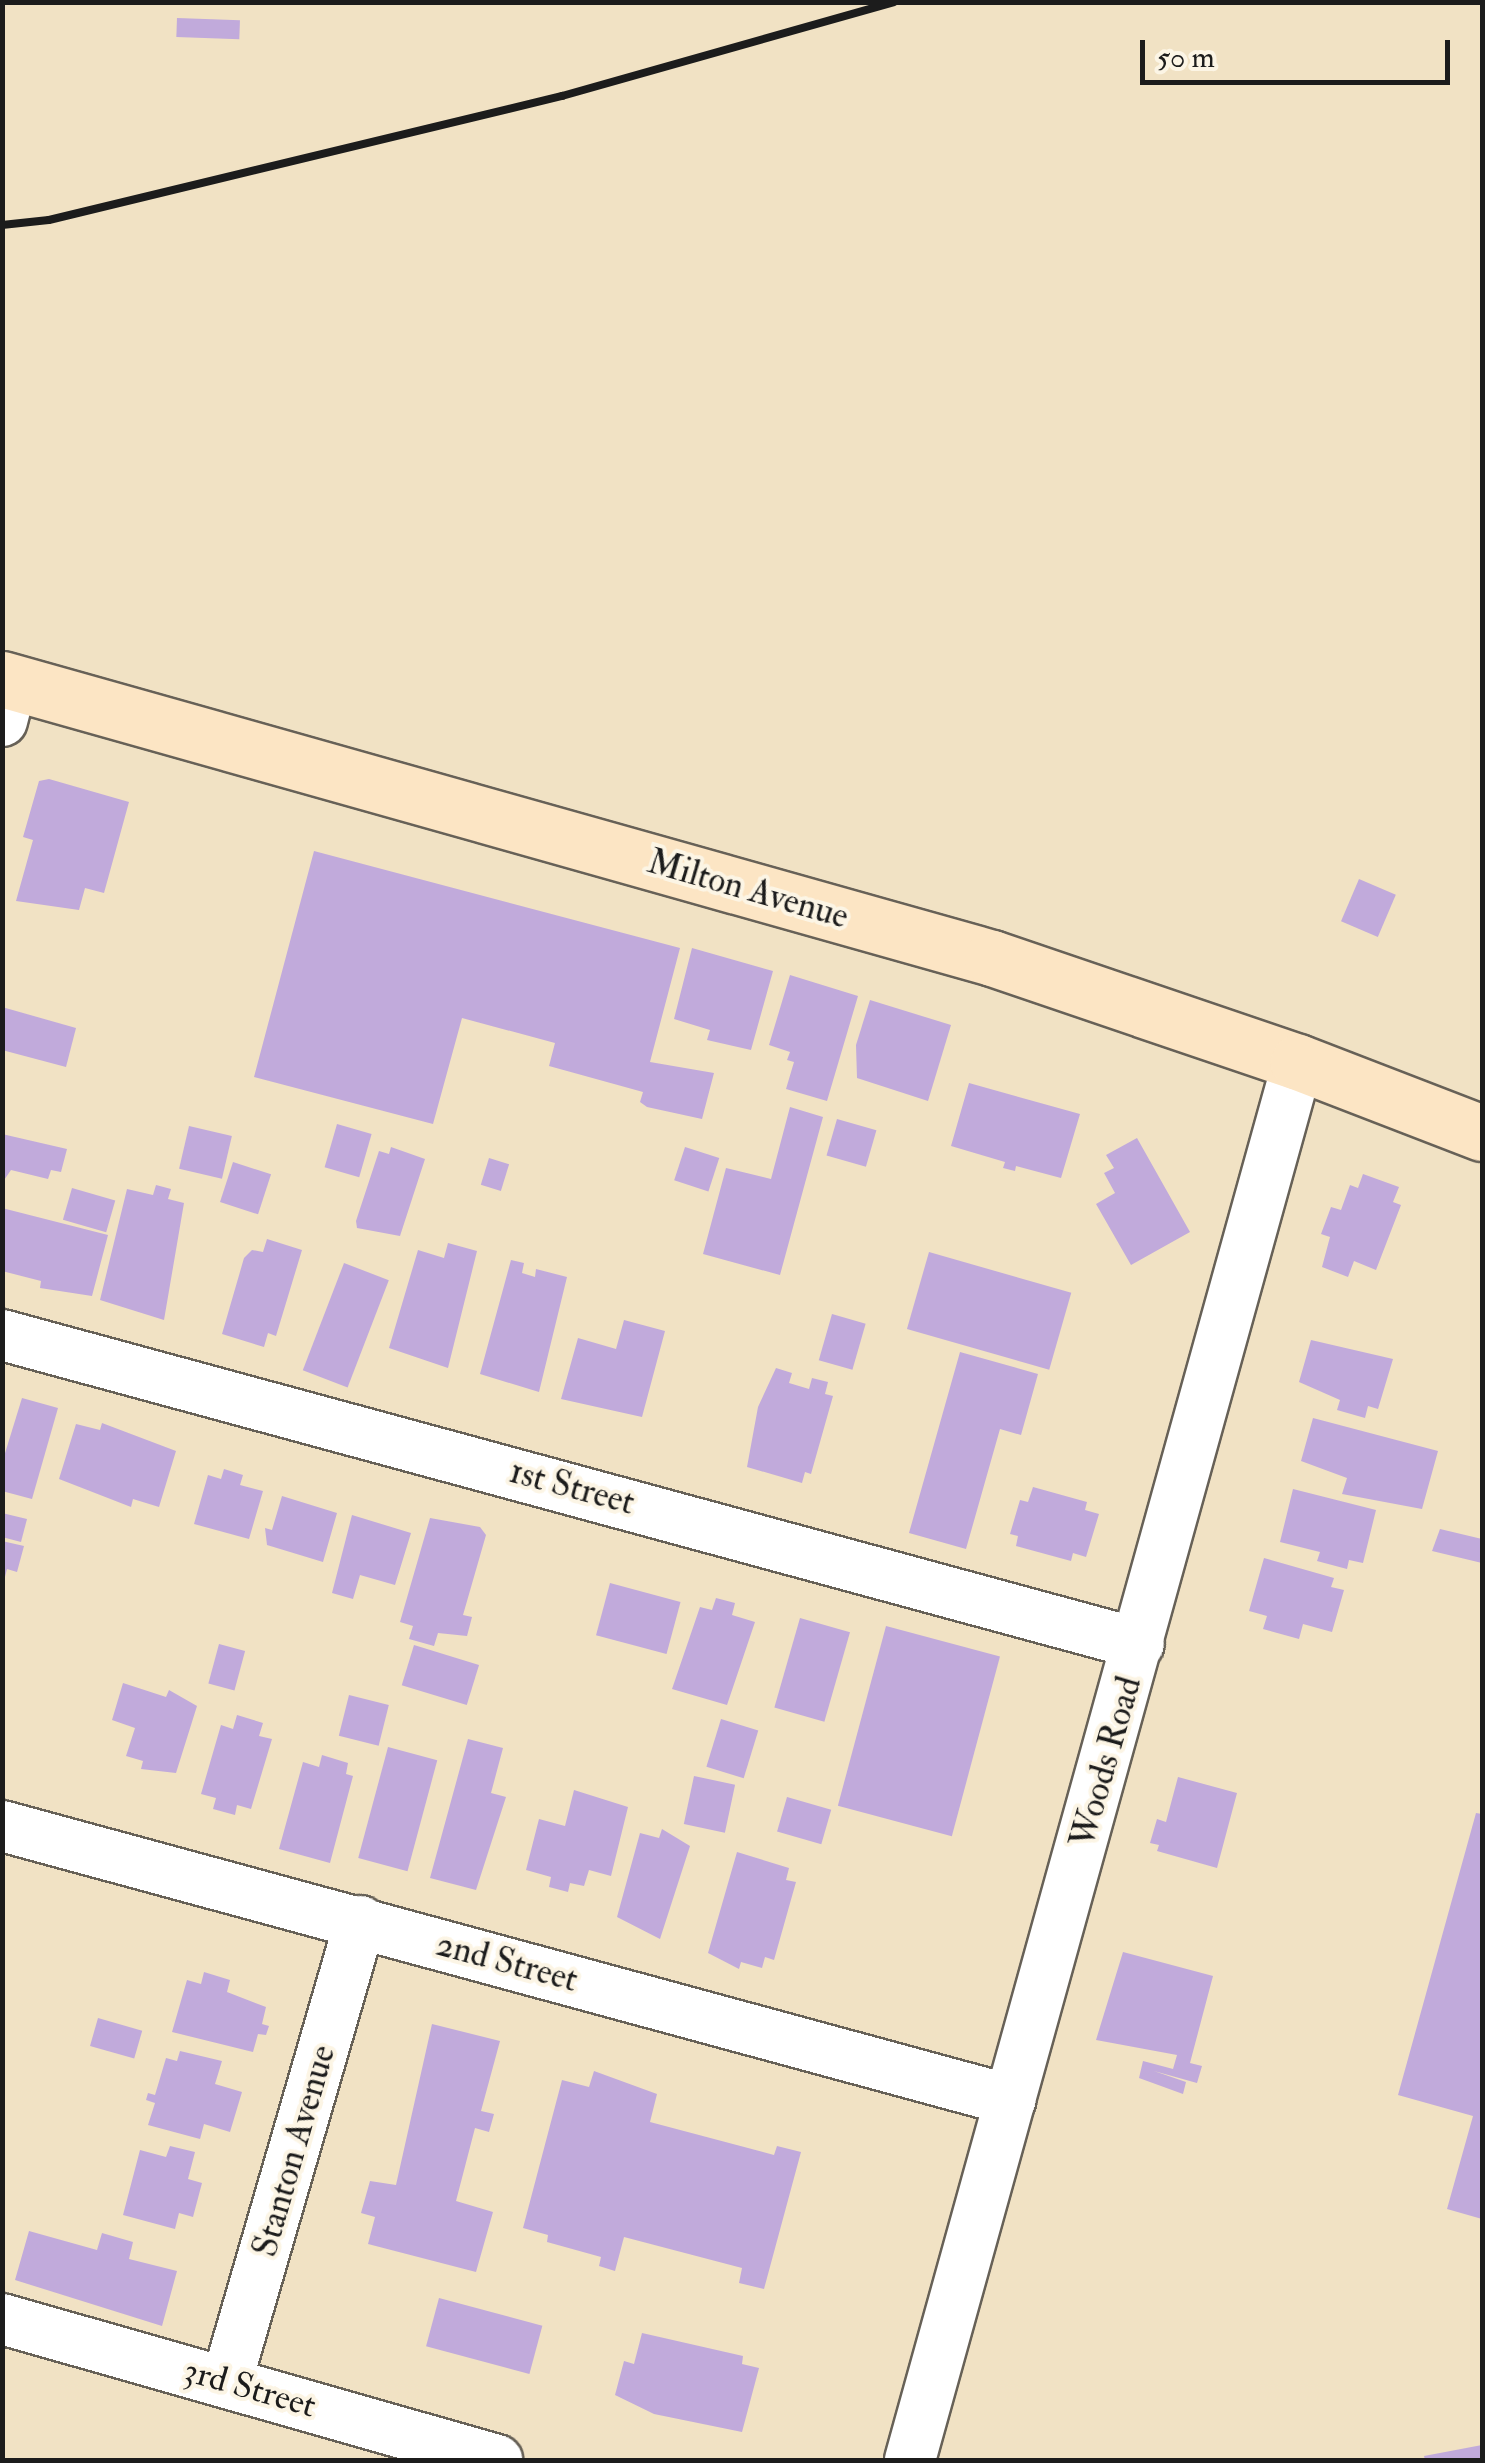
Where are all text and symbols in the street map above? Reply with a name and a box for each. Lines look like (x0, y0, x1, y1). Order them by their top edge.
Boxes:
scale bar (1145, 20, 1455, 82)
text: 50 m (1157, 39, 1215, 76)
street label: Milton Avenue (643, 840, 853, 938)
street label: 1st Street (505, 1450, 639, 1524)
street label: Woods Road (1062, 1672, 1150, 1852)
street label: 2nd Street (432, 1923, 582, 2001)
street label: Stanton Avenue (244, 2041, 344, 2261)
street label: 3rd Street (179, 2349, 321, 2427)

